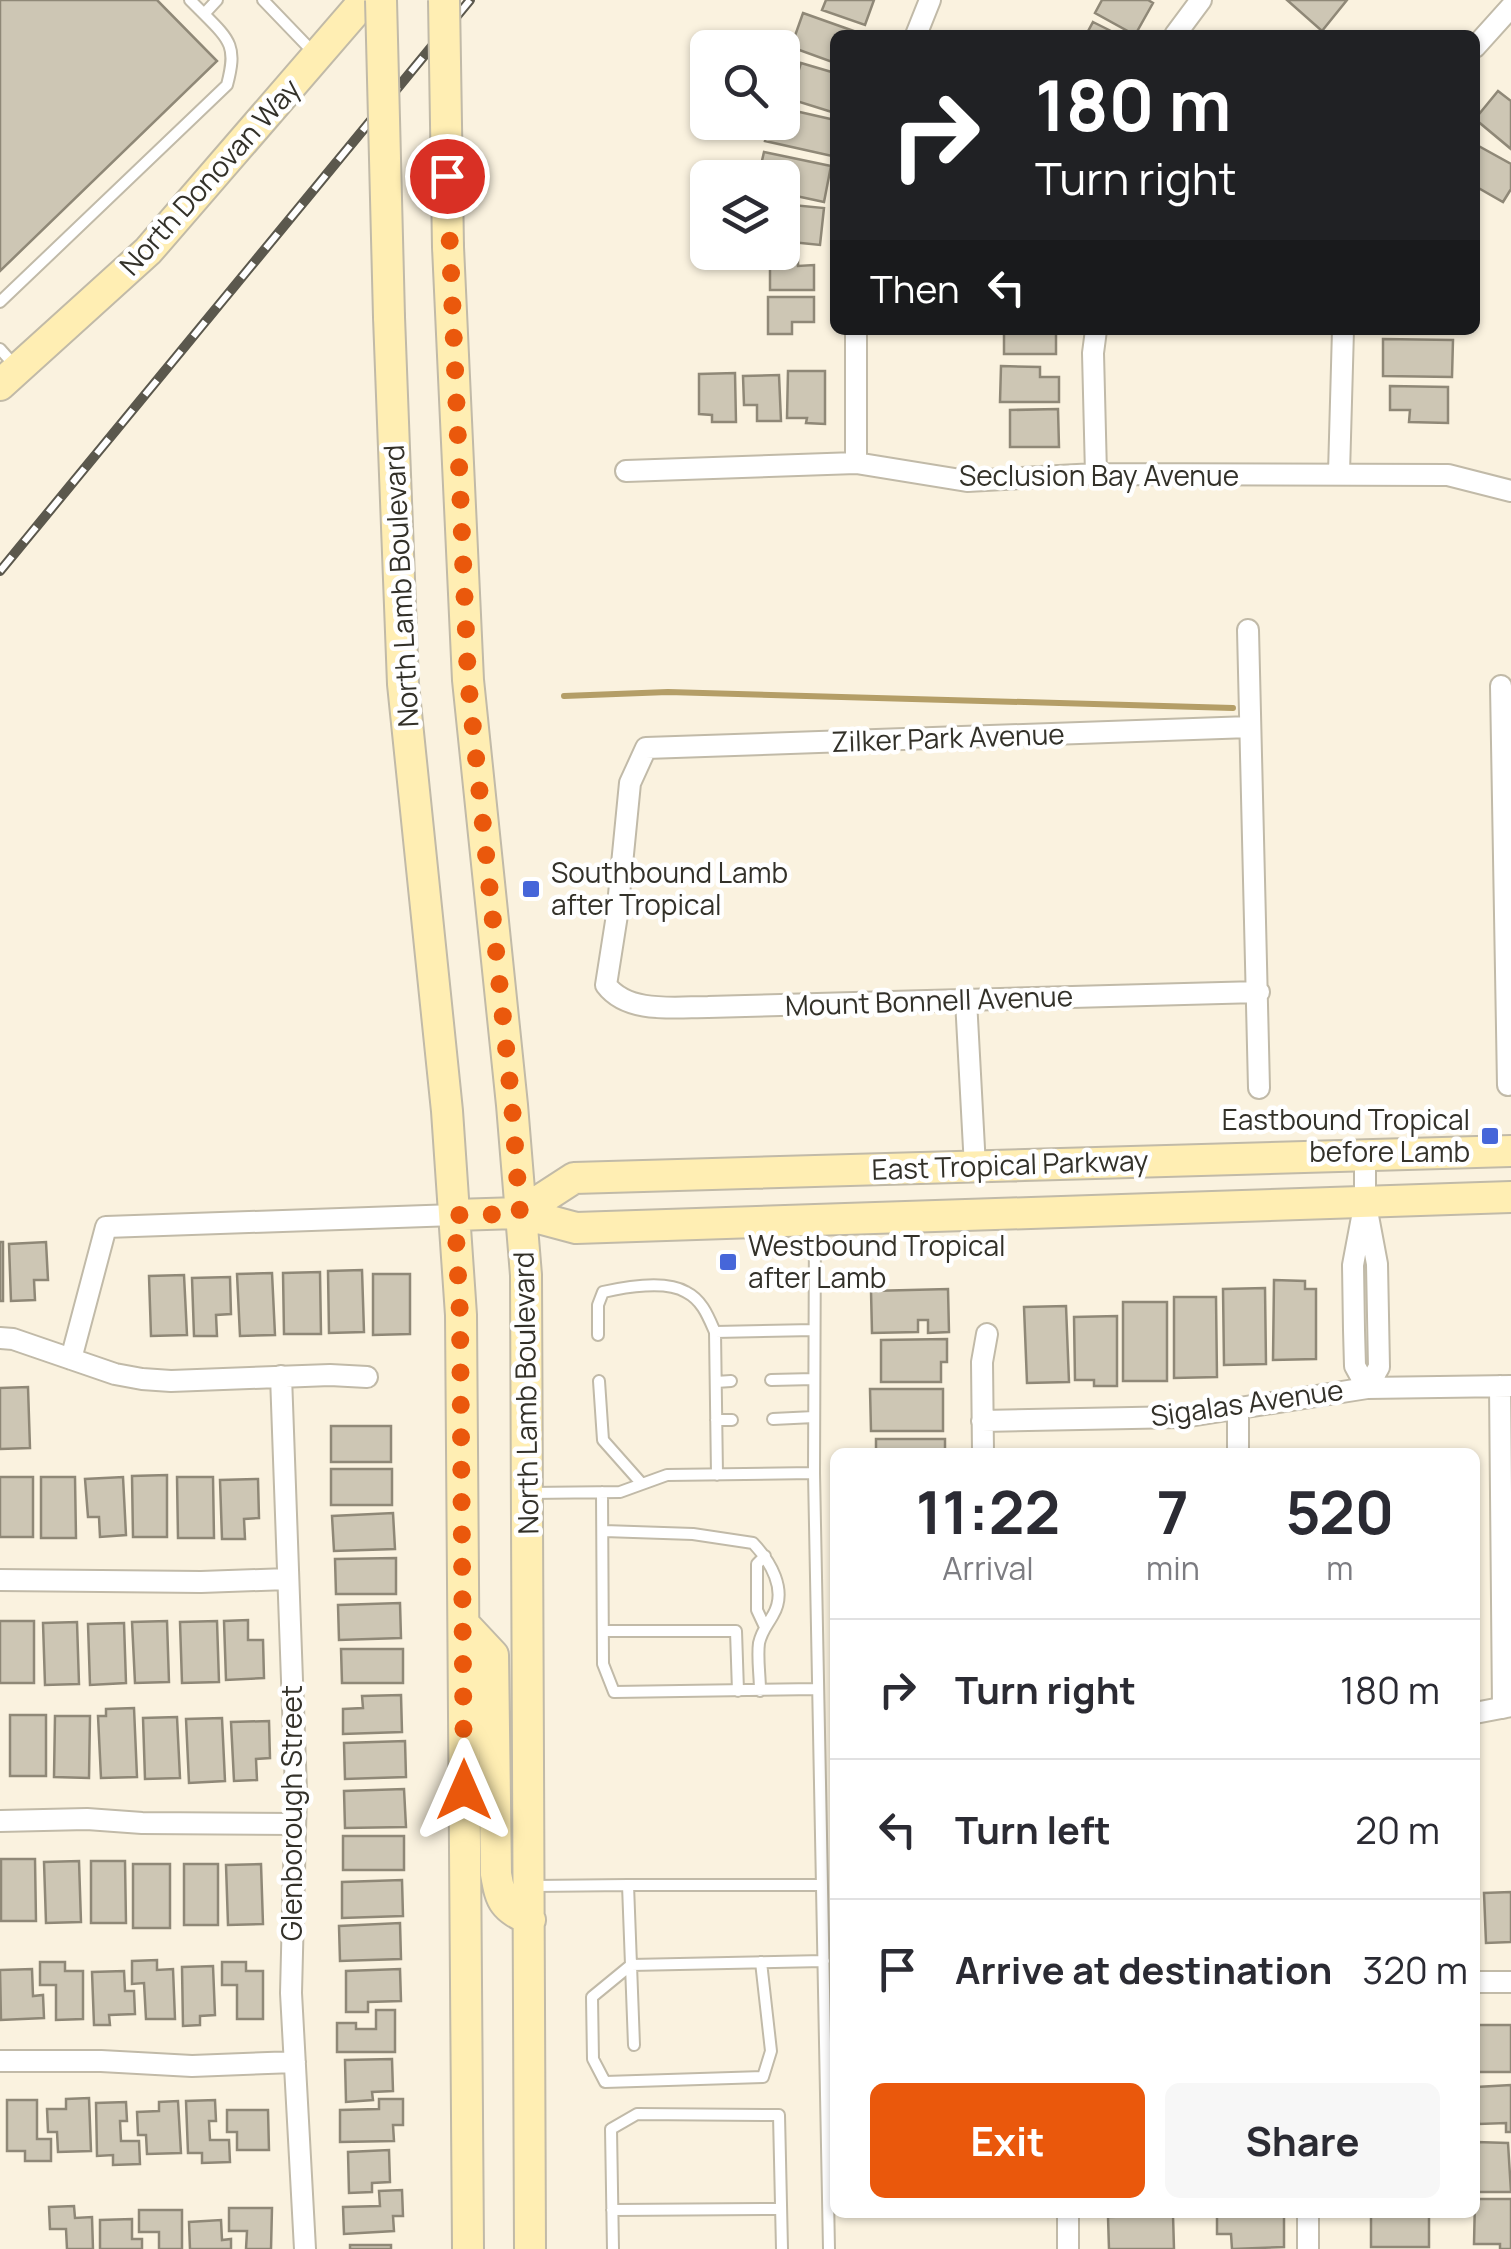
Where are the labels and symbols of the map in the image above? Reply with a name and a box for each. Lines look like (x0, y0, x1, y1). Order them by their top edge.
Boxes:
street label: North Donovan Way (111, 70, 308, 283)
pin (405, 134, 490, 219)
street label: North Lamb Boulevard (374, 444, 426, 728)
street label: Seclusion Bay Avenue (959, 456, 1239, 494)
street label: Zilker Park Avenue (831, 714, 1065, 760)
place label: Southbound Lamb after Tropical (551, 853, 788, 923)
marker: Southbound Lamb after Tropical (520, 878, 542, 900)
street label: Mount Bonnell Avenue (784, 976, 1074, 1024)
place label: Eastbound Tropical before Lamb (1222, 1100, 1470, 1170)
marker: Eastbound Tropical before Lamb (1479, 1125, 1501, 1147)
street label: East Tropical Parkway (871, 1140, 1149, 1188)
place label: Westbound Tropical after Lamb (748, 1226, 1006, 1296)
street label: North Lamb Boulevard (504, 1251, 546, 1535)
marker: Westbound Tropical after Lamb (717, 1251, 739, 1273)
street label: Sigalas Avenue (1148, 1370, 1346, 1434)
street label: Glenborough Street (272, 1685, 310, 1941)
position arrow (412, 1738, 516, 1842)

